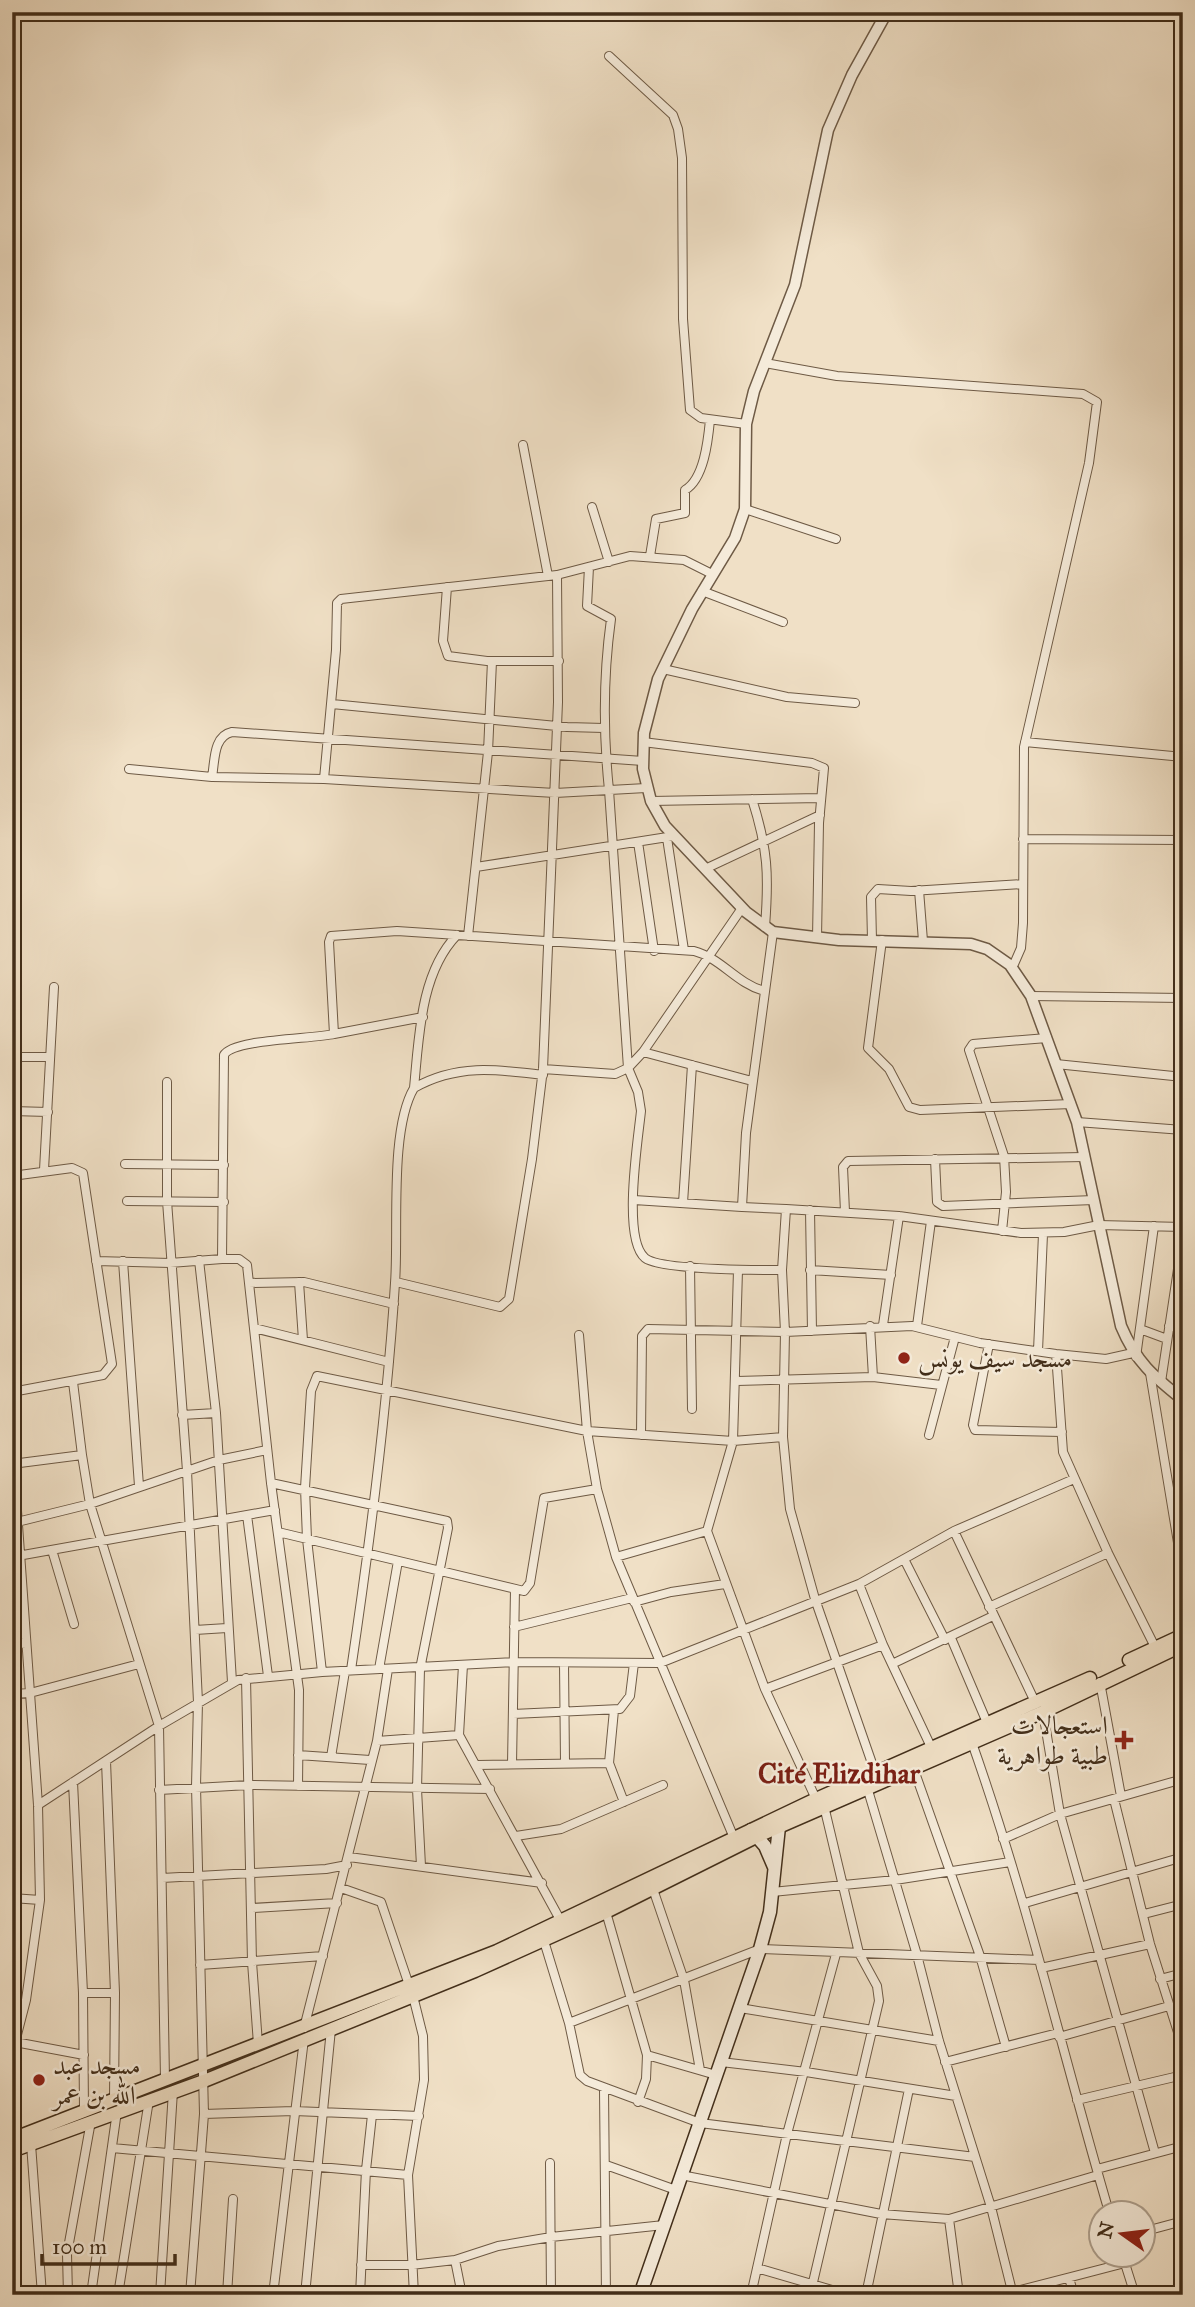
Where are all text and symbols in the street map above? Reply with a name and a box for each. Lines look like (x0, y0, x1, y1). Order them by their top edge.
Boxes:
place label: مسجد سيف يونس (918, 1342, 1072, 1376)
marker: مسجد سيف يونس (896, 1350, 912, 1366)
place label: استعجالات طبية طواهرية (997, 1709, 1108, 1772)
marker: استعجالات طبية طواهرية (1114, 1730, 1134, 1750)
district label: Cité Elizdihar (758, 1756, 921, 1791)
place label: مسجد عبد الله بن عمر (50, 2049, 141, 2112)
marker: مسجد عبد الله بن عمر (31, 2072, 47, 2088)
north arrow (1086, 2198, 1156, 2268)
text: N (1093, 2219, 1119, 2241)
scale bar (42, 2223, 175, 2267)
text: 100 m (52, 2234, 107, 2260)

